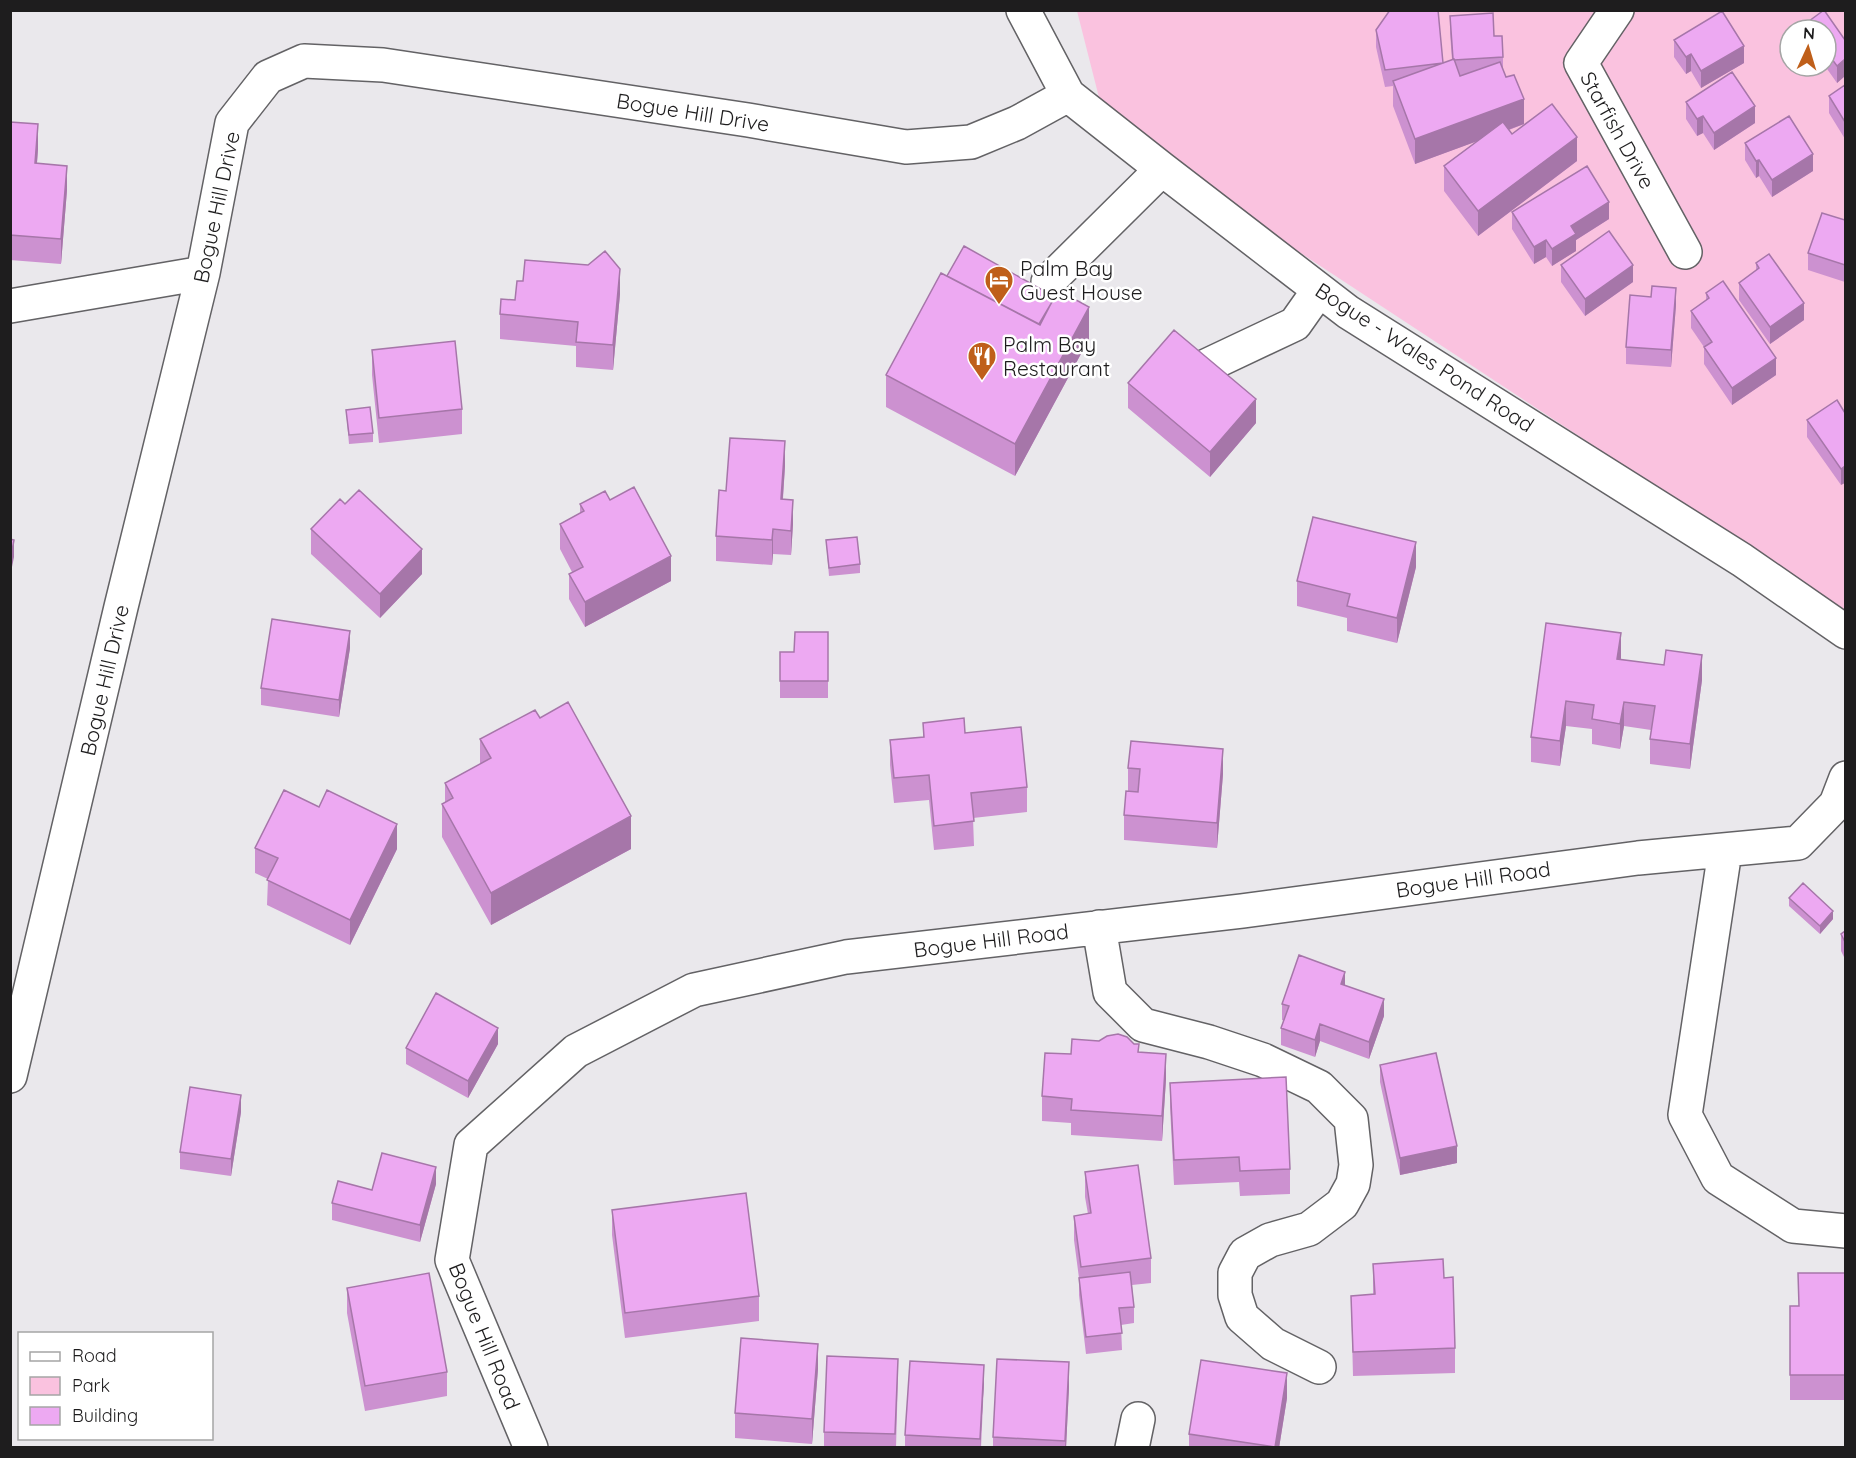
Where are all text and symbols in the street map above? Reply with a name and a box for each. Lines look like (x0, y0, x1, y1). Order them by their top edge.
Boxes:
north arrow (1778, 18, 1838, 78)
text: N (1802, 23, 1816, 43)
street label: Starfish Drive (1575, 67, 1661, 193)
street label: Bogue Hill Drive (615, 87, 771, 137)
street label: Bogue Hill Drive (187, 129, 245, 285)
place label: Palm Bay Guest House (1020, 255, 1143, 305)
hotel icon: Palm Bay Guest House (983, 264, 1015, 306)
street label: Bogue - Wales Pond Road (1311, 277, 1539, 437)
place label: Palm Bay Restaurant (1003, 331, 1110, 381)
restaurant icon: Palm Bay Restaurant (966, 340, 998, 382)
street label: Bogue Hill Drive (74, 602, 134, 758)
street label: Bogue Hill Road (1394, 855, 1552, 903)
street label: Bogue Hill Road (912, 918, 1070, 962)
street label: Bogue Hill Road (444, 1259, 526, 1413)
legend (18, 1332, 213, 1440)
text: Road (72, 1344, 117, 1367)
text: Park (72, 1374, 110, 1397)
text: Building (72, 1404, 138, 1427)

